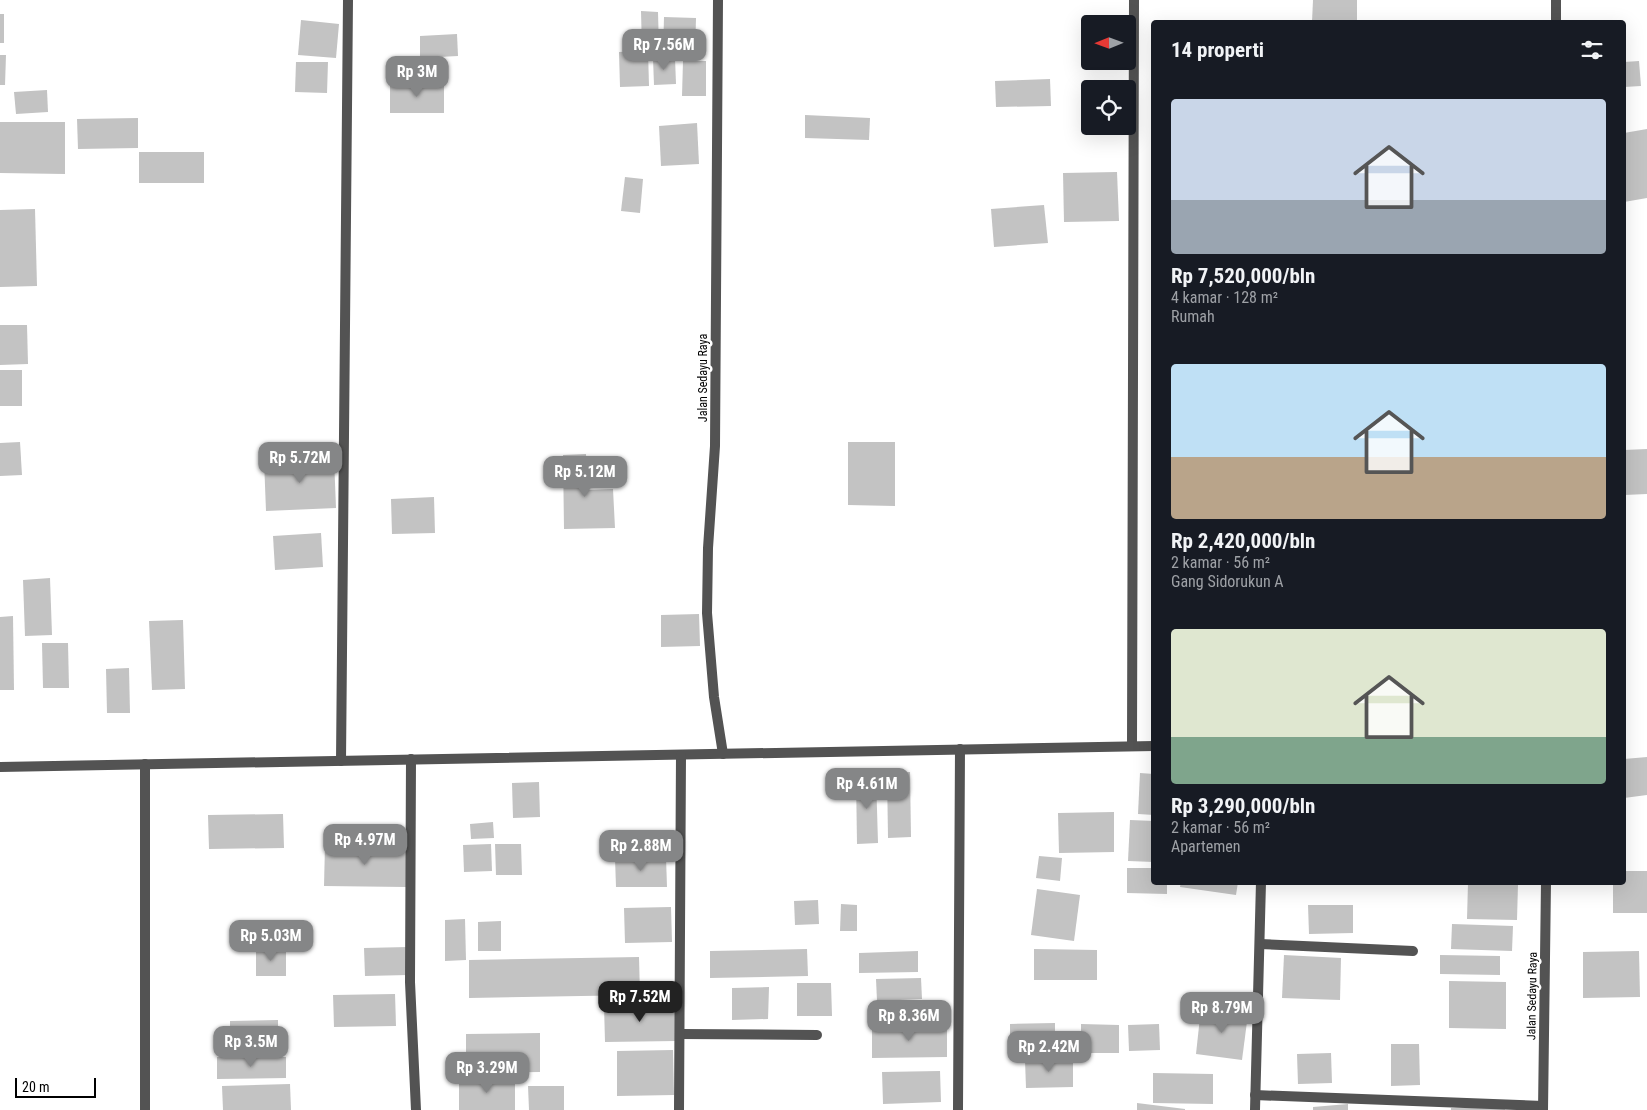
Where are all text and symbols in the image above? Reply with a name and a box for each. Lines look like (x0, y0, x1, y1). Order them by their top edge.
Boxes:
north arrow (1081, 15, 1136, 70)
map controls (1081, 15, 1136, 135)
pin: Rp 7.56M (612, 28, 716, 71)
text: Rp 7.56M (633, 35, 695, 54)
icon: filters (1578, 36, 1606, 64)
text: 14 properti (1171, 38, 1264, 62)
pin: Rp 3M (382, 56, 452, 98)
text: Rp 3M (397, 62, 437, 81)
button: locate (1081, 80, 1136, 135)
icon: home (1344, 132, 1434, 222)
text: Rp 7,520,000/bln (1171, 264, 1315, 288)
text: 4 kamar · 128 m² (1171, 288, 1278, 307)
text: Rumah (1171, 307, 1215, 326)
street label: Jalan Sedayu Raya (696, 334, 710, 422)
icon: home (1344, 397, 1434, 487)
pin: Rp 5.72M (248, 442, 352, 484)
text: Rp 5.72M (269, 448, 331, 467)
pin: Rp 5.12M (533, 456, 637, 498)
text: Rp 5.12M (554, 462, 616, 481)
text: Rp 2,420,000/bln (1171, 529, 1315, 553)
text: 2 kamar · 56 m² (1171, 553, 1270, 572)
text: Gang Sidorukun A (1171, 572, 1284, 591)
icon: home (1344, 662, 1434, 752)
pin: Rp 4.61M (815, 768, 919, 810)
text: Rp 4.61M (836, 774, 898, 793)
text: Rp 3,290,000/bln (1171, 794, 1315, 818)
text: 2 kamar · 56 m² (1171, 818, 1270, 837)
pin: Rp 4.97M (313, 824, 417, 866)
text: Rp 4.97M (334, 830, 396, 849)
pin: Rp 2.88M (589, 830, 693, 872)
text: Rp 2.88M (610, 836, 672, 855)
text: Apartemen (1171, 837, 1241, 856)
pin: Rp 5.03M (219, 920, 323, 962)
text: Rp 5.03M (240, 926, 302, 945)
street label: Jalan Sedayu Raya (1524, 951, 1540, 1040)
pin: Rp 7.52M (588, 980, 692, 1023)
text: Rp 7.52M (609, 987, 671, 1006)
pin: Rp 8.79M (1170, 992, 1274, 1034)
text: Rp 8.79M (1191, 998, 1253, 1017)
pin: Rp 8.36M (857, 1000, 961, 1042)
text: Rp 8.36M (878, 1006, 940, 1025)
pin: Rp 3.5M (205, 1026, 297, 1068)
pin: Rp 2.42M (997, 1030, 1101, 1073)
text: Rp 3.5M (224, 1032, 278, 1051)
text: Rp 2.42M (1018, 1037, 1080, 1056)
pin: Rp 3.29M (435, 1052, 539, 1094)
text: Rp 3.29M (456, 1058, 518, 1077)
scale bar (15, 1075, 96, 1098)
text: 20 m (22, 1079, 50, 1095)

